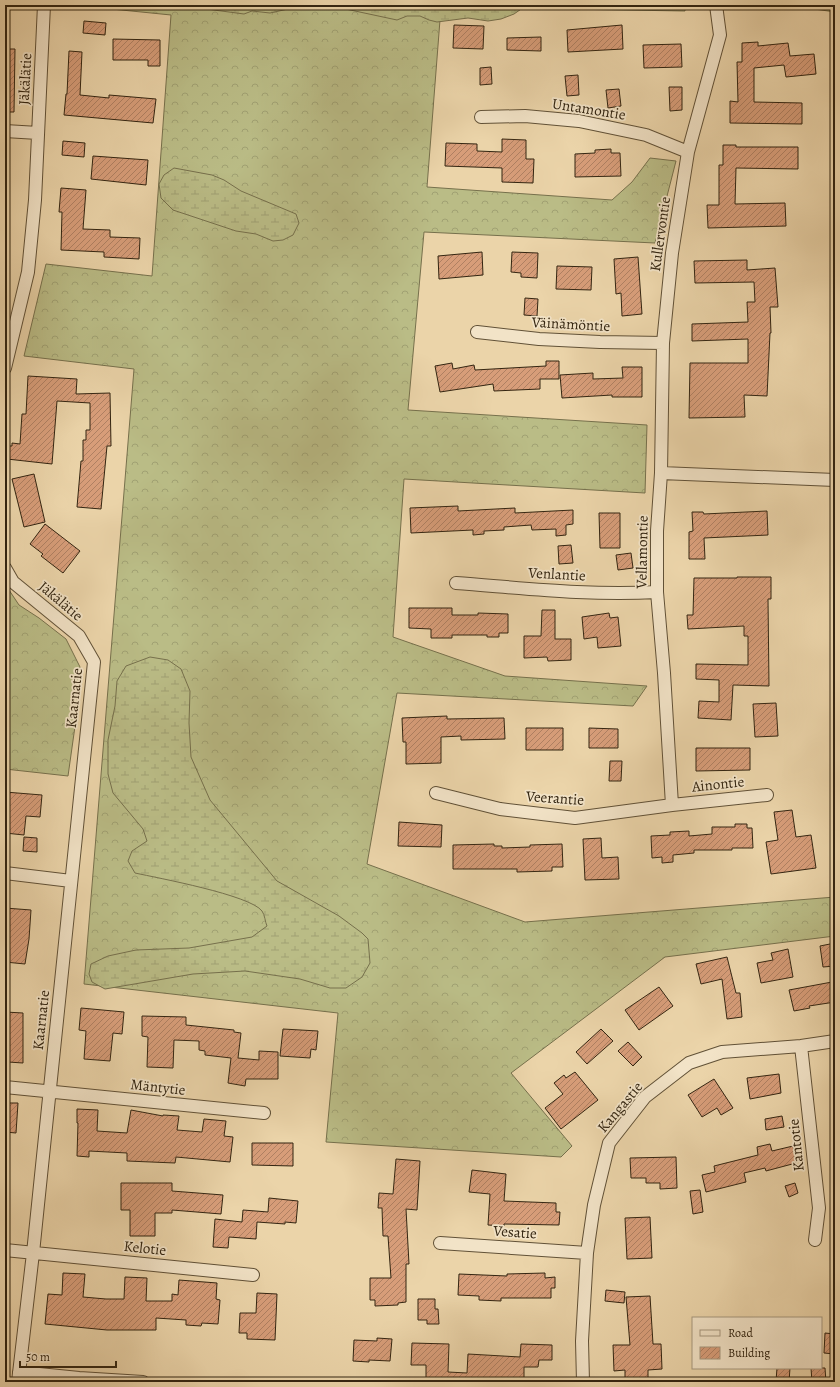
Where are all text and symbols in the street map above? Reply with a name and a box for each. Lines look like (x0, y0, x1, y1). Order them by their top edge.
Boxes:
street label: Jäkälätie (14, 52, 36, 106)
street label: Untamontie (551, 93, 627, 125)
street label: Kullervontie (645, 195, 675, 273)
street label: Väinämöntie (530, 312, 611, 336)
street label: Vellamontie (631, 515, 653, 590)
street label: Venlantie (527, 562, 587, 586)
street label: Jäkälätie (35, 577, 88, 626)
street label: Kaarnatie (61, 667, 87, 729)
street label: Ainontie (690, 771, 745, 797)
street label: Veerantie (524, 786, 585, 810)
street label: Kaarnatie (28, 989, 54, 1051)
street label: Mäntytie (129, 1074, 187, 1100)
street label: Kangastie (593, 1077, 647, 1137)
street label: Kantotie (783, 1117, 809, 1172)
street label: Vesatie (492, 1220, 538, 1244)
street label: Kelotie (123, 1236, 168, 1260)
legend (692, 1317, 822, 1369)
text: Road (728, 1325, 754, 1341)
scale bar (20, 1343, 116, 1369)
text: Building (728, 1345, 770, 1361)
text: 50 m (26, 1349, 50, 1365)

